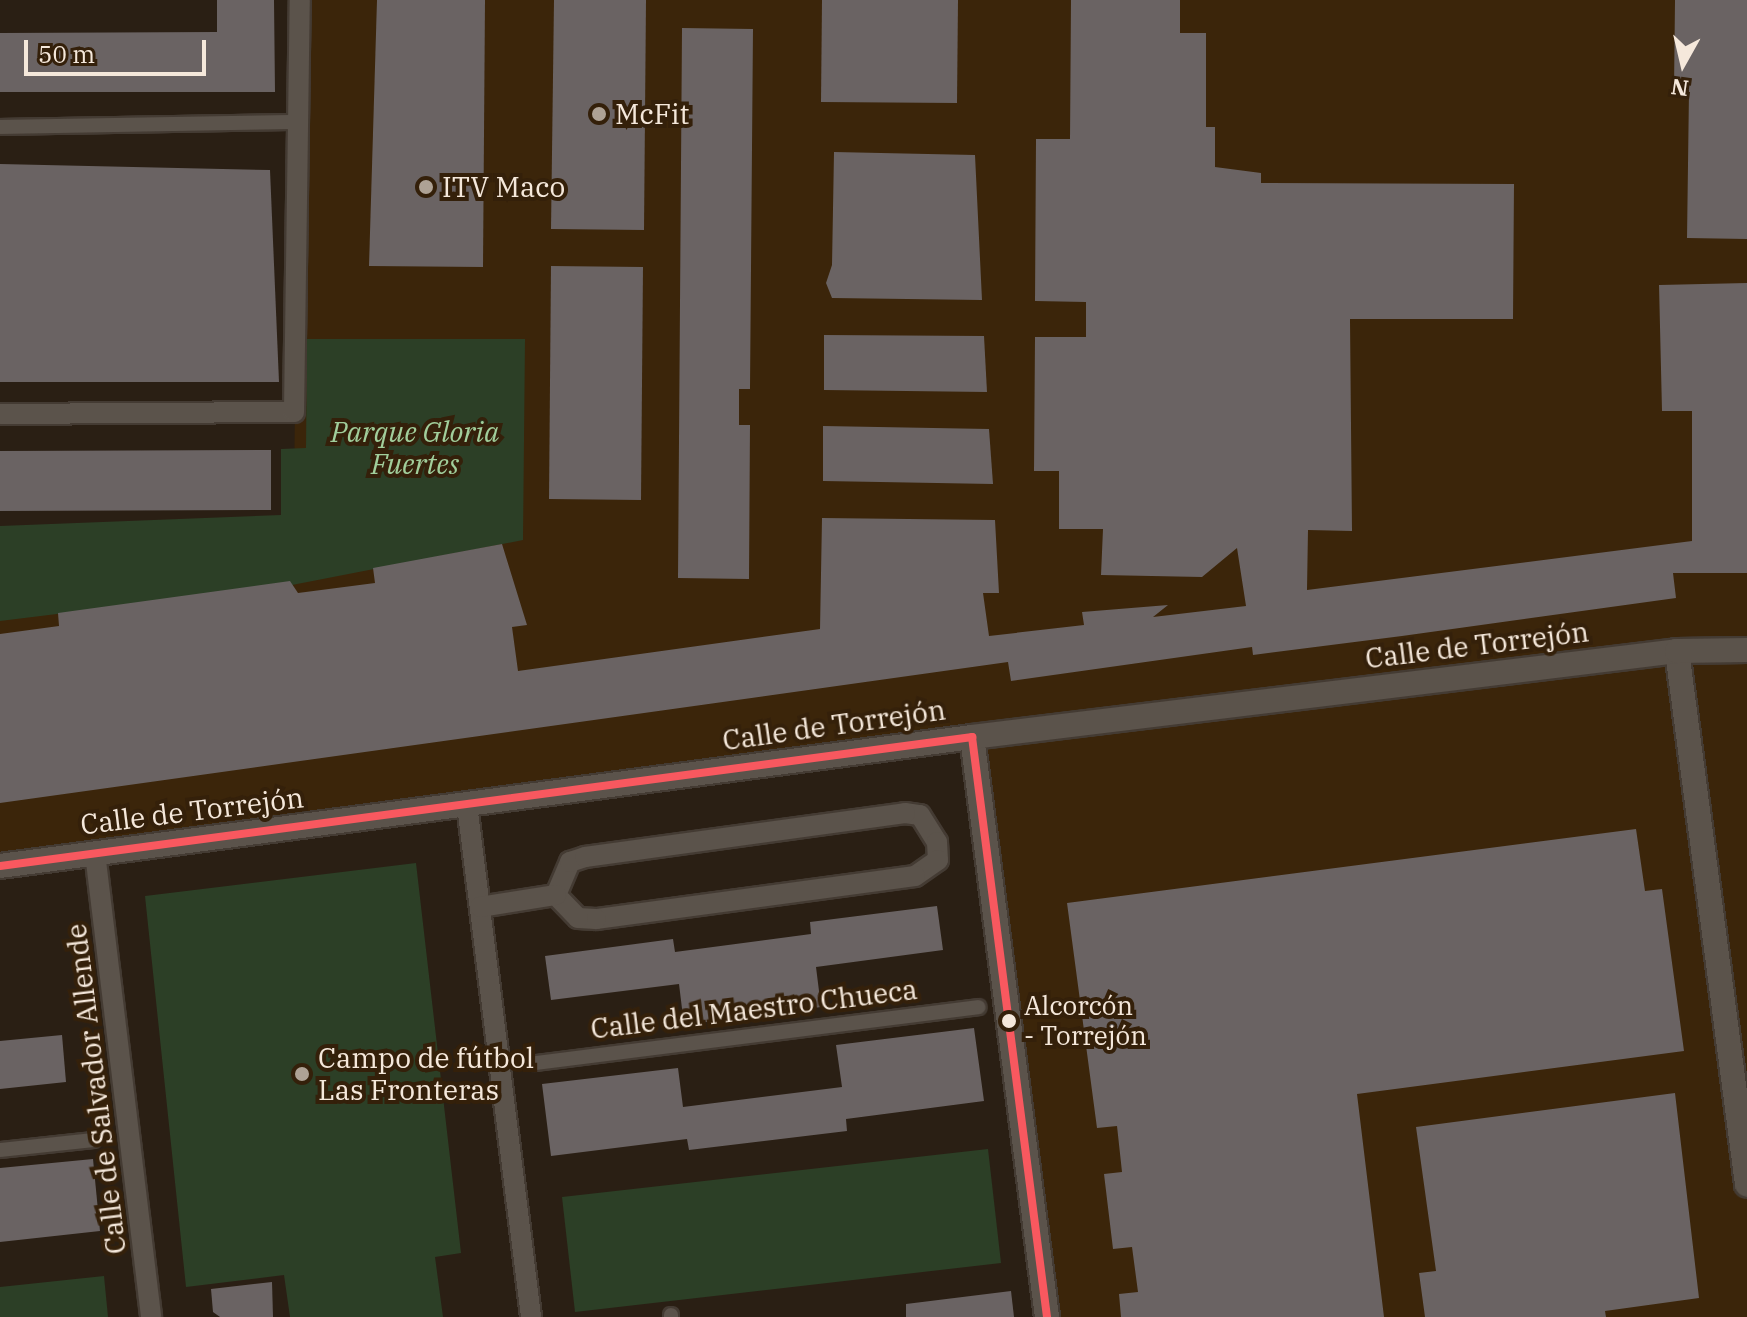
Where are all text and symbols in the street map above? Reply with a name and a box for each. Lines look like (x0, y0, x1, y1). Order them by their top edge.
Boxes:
scale bar (28, 24, 210, 74)
north arrow (1643, 24, 1723, 104)
text: 50 m (38, 38, 95, 70)
text: N (1669, 73, 1690, 104)
place label: McFit (615, 97, 689, 131)
marker: McFit (590, 105, 608, 123)
place label: ITV Maco (442, 170, 565, 204)
marker: ITV Maco (417, 178, 435, 196)
park label: Parque Gloria Fuertes (331, 415, 499, 481)
street label: Calle de Torrejón (1363, 615, 1591, 675)
street label: Calle de Torrejón (720, 693, 948, 757)
street label: Calle de Torrejón (78, 781, 306, 841)
street label: Calle de Salvador Allende (59, 922, 133, 1256)
street label: Calle del Maestro Chueca (589, 972, 919, 1046)
place label: Alcorcón - Torrejón (1024, 990, 1147, 1052)
marker: Alcorcón - Torrejón (1001, 1013, 1017, 1029)
place label: Campo de fútbol Las Fronteras (318, 1041, 534, 1107)
marker: Campo de fútbol Las Fronteras (293, 1065, 311, 1083)

